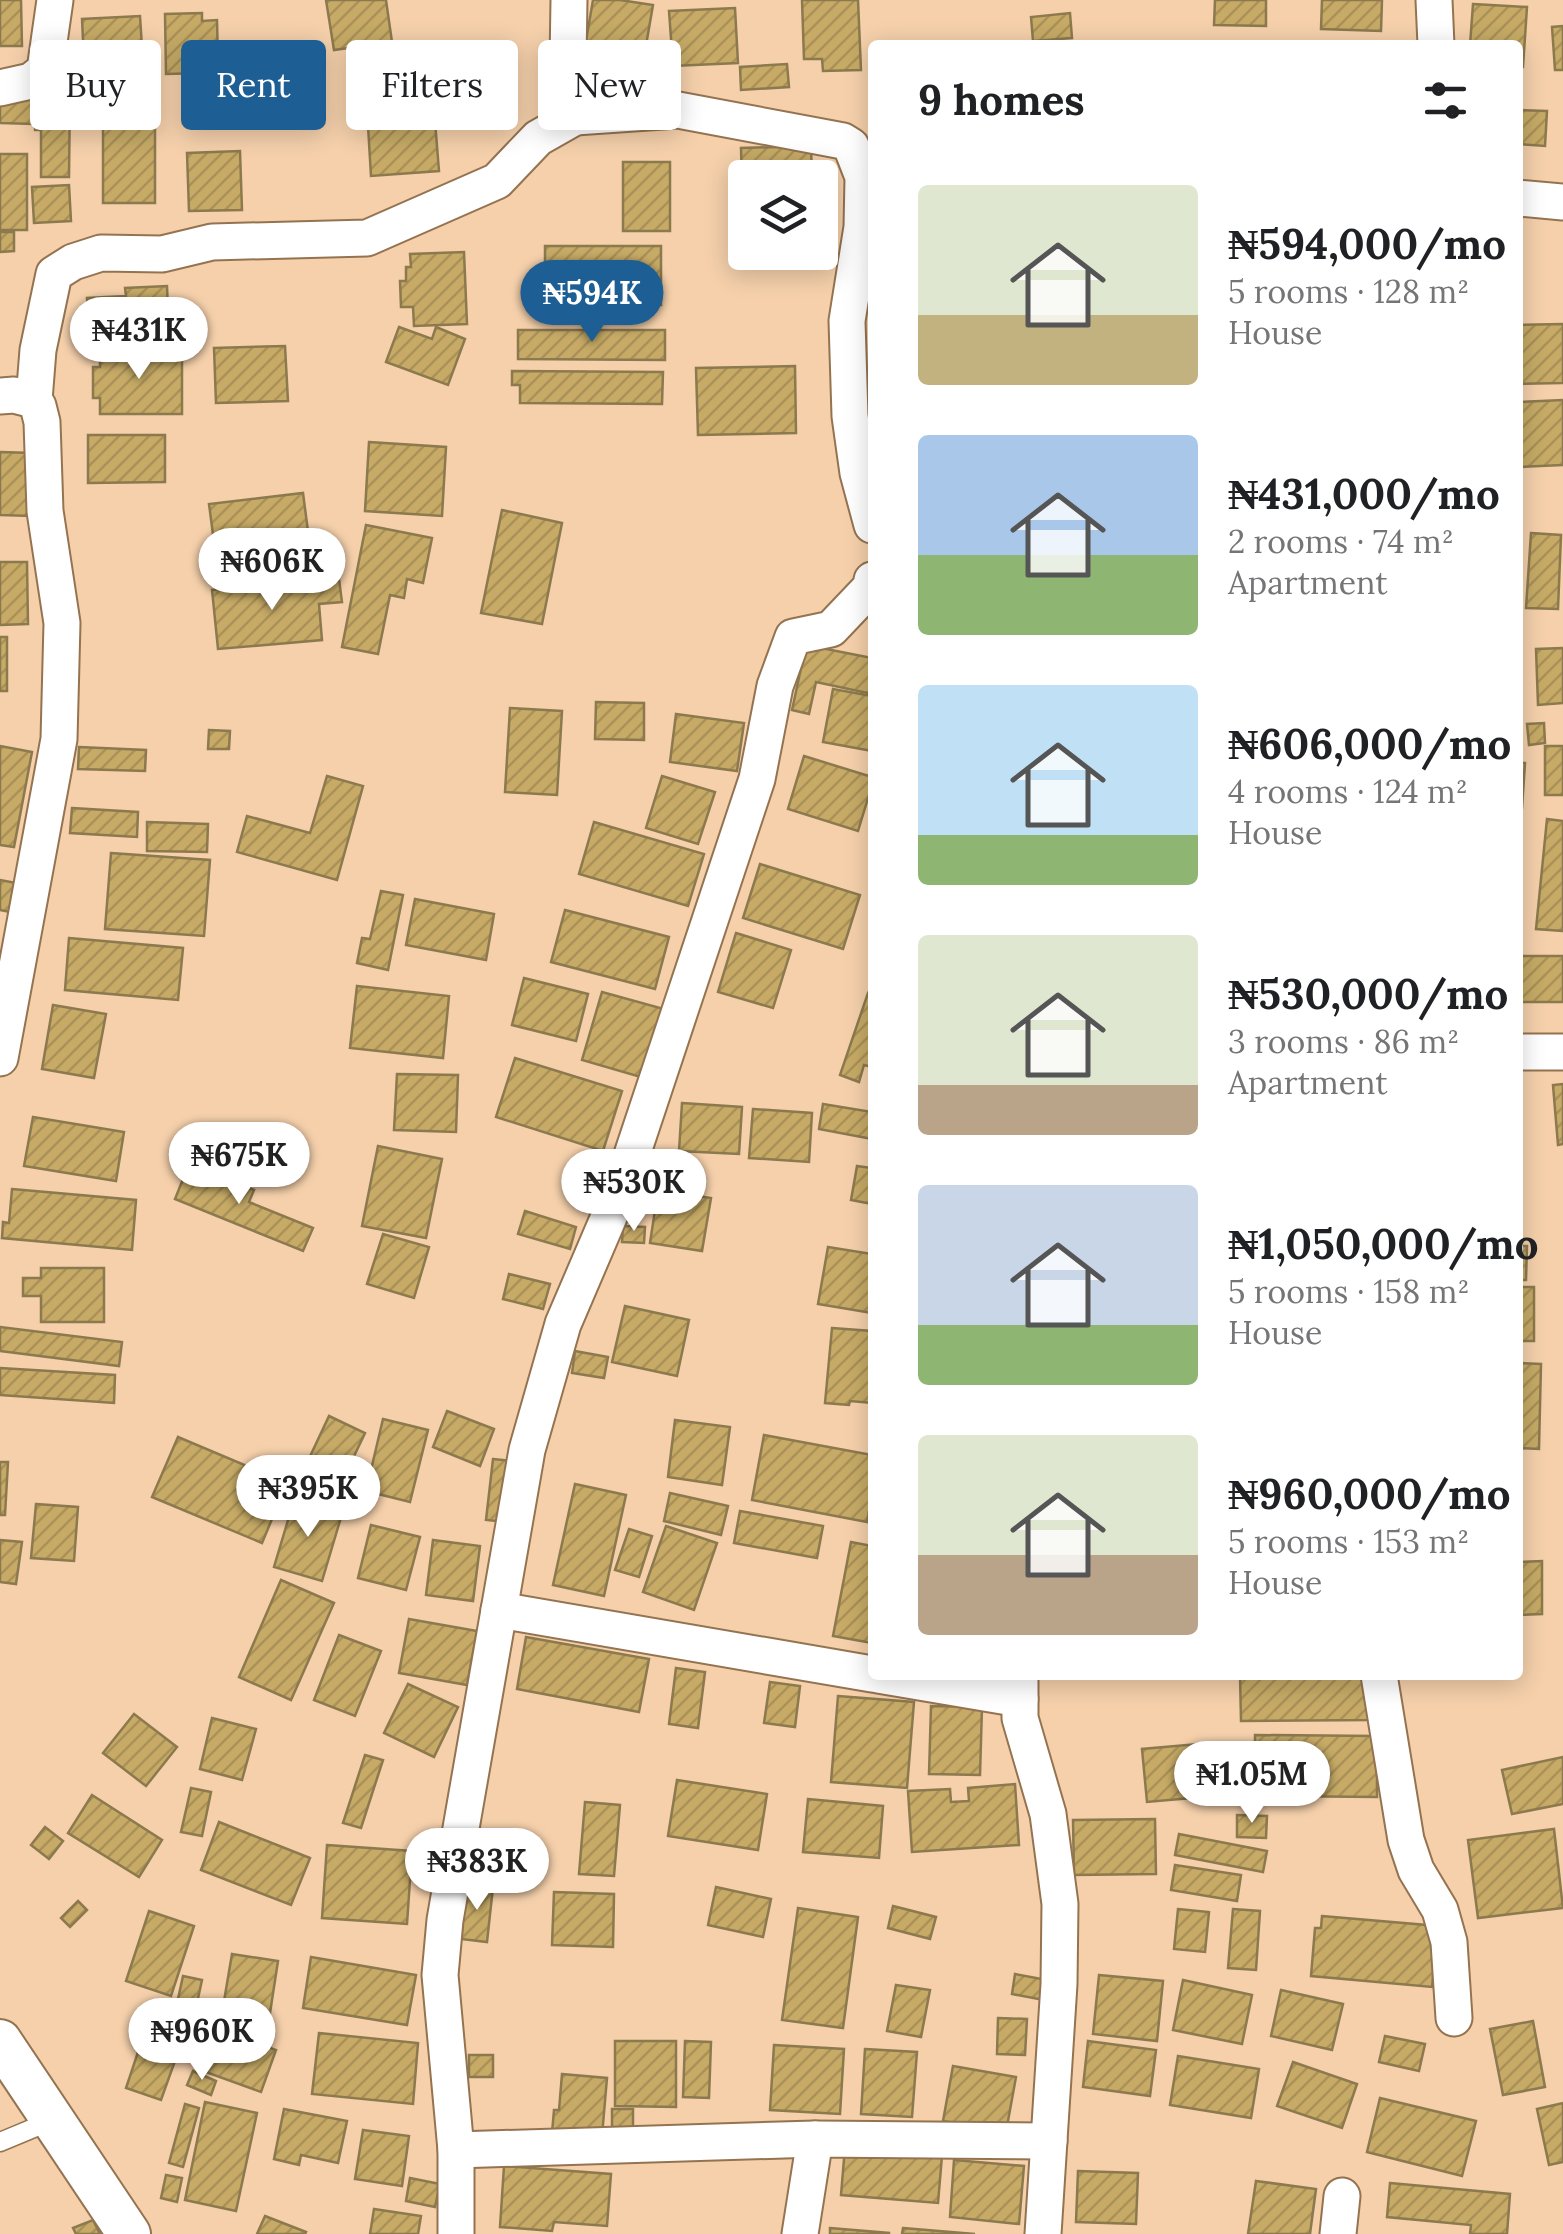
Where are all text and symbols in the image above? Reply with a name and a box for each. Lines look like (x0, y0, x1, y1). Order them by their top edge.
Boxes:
chip: Buy (30, 40, 161, 130)
chip: Rent (181, 40, 326, 130)
chip: Filters (346, 40, 518, 130)
chip: New (538, 40, 681, 130)
text: 9 homes (918, 73, 1085, 127)
icon: filters (1418, 73, 1473, 128)
map controls (728, 160, 838, 270)
button: layers (728, 160, 838, 270)
text: ₦594,000/mo (1228, 217, 1506, 271)
icon: home (998, 225, 1118, 345)
pin: ₦594K (522, 260, 662, 345)
text: 5 rooms · 128 m² (1228, 271, 1469, 312)
text: ₦594K (542, 272, 642, 313)
pin: ₦431K (69, 297, 209, 382)
text: ₦431K (92, 309, 186, 350)
text: House (1228, 312, 1322, 353)
text: ₦431,000/mo (1228, 467, 1500, 521)
icon: home (998, 475, 1118, 595)
text: 2 rooms · 74 m² (1228, 521, 1454, 562)
pin: ₦606K (202, 528, 342, 613)
text: ₦606K (220, 540, 324, 581)
text: Apartment (1228, 562, 1388, 603)
text: ₦606,000/mo (1228, 717, 1511, 771)
icon: home (998, 725, 1118, 845)
text: 4 rooms · 124 m² (1228, 771, 1468, 812)
text: House (1228, 812, 1322, 853)
text: ₦530,000/mo (1228, 967, 1508, 1021)
icon: home (998, 975, 1118, 1095)
text: 3 rooms · 86 m² (1228, 1021, 1459, 1062)
text: Apartment (1228, 1062, 1388, 1103)
pin: ₦675K (169, 1122, 309, 1207)
text: ₦675K (191, 1134, 287, 1175)
pin: ₦530K (564, 1149, 704, 1234)
text: ₦530K (583, 1161, 685, 1202)
text: ₦1,050,000/mo (1228, 1217, 1538, 1271)
icon: home (998, 1225, 1118, 1345)
text: 5 rooms · 158 m² (1228, 1271, 1470, 1312)
text: House (1228, 1312, 1322, 1353)
pin: ₦395K (238, 1455, 378, 1540)
text: ₦395K (258, 1467, 358, 1508)
text: ₦960,000/mo (1228, 1467, 1511, 1521)
icon: home (998, 1475, 1118, 1595)
text: 5 rooms · 153 m² (1228, 1521, 1469, 1562)
text: House (1228, 1562, 1322, 1603)
pin: ₦1.05M (1171, 1741, 1333, 1826)
text: ₦1.05M (1196, 1753, 1308, 1794)
pin: ₦383K (407, 1828, 547, 1913)
text: ₦383K (427, 1840, 527, 1881)
pin: ₦960K (132, 1998, 272, 2083)
text: ₦960K (150, 2010, 254, 2051)

